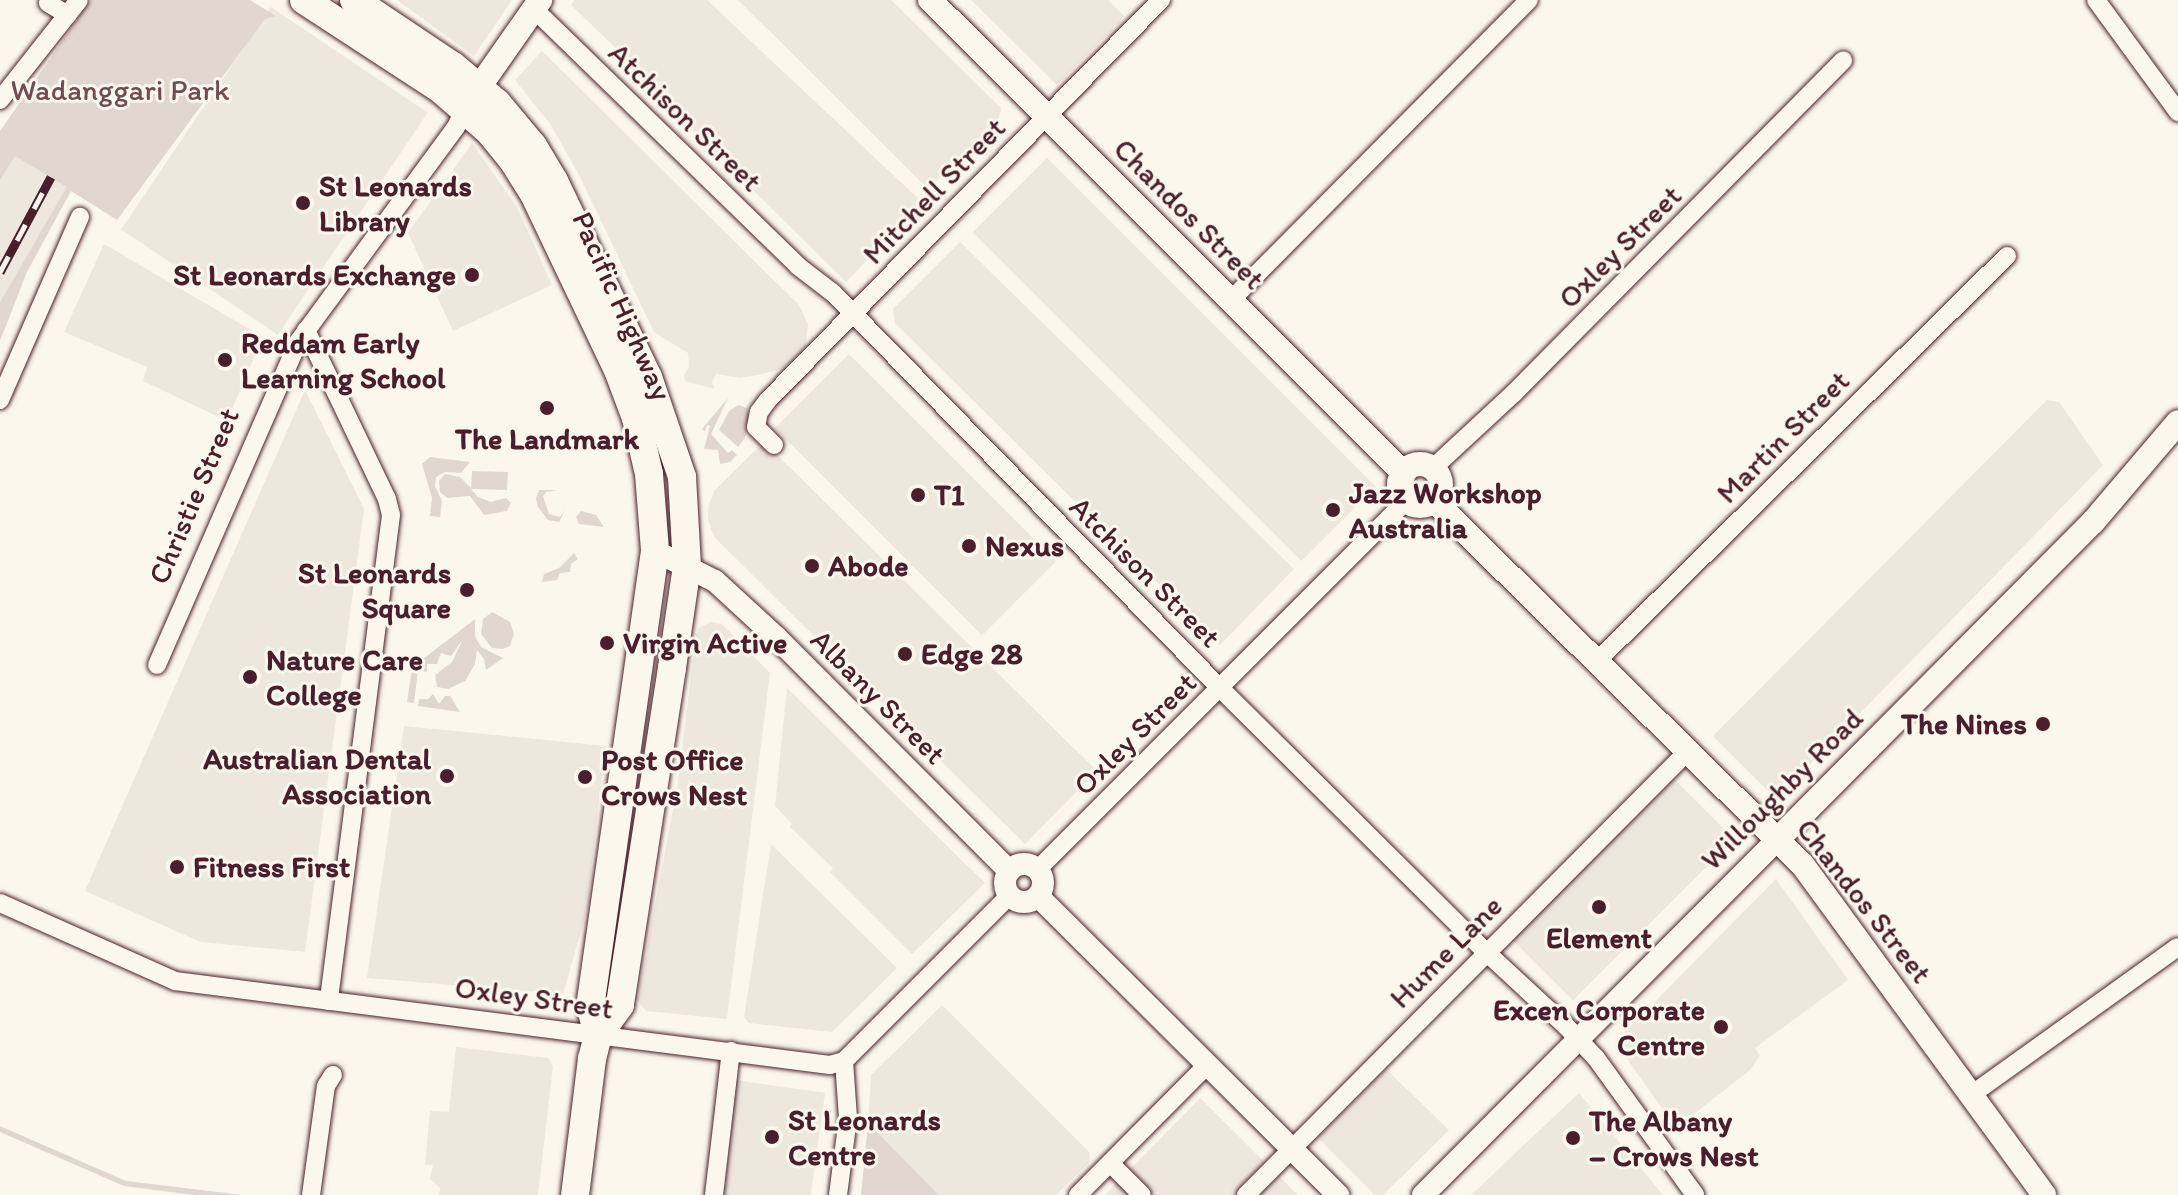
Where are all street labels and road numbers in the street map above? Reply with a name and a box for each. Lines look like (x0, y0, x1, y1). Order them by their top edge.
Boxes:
street label: Atchison Street (601, 35, 769, 199)
street label: Mitchell Street (855, 110, 1013, 272)
street label: Chandos Street (1106, 131, 1272, 297)
street label: Oxley Street (1551, 178, 1689, 316)
street label: Pacific Highway (565, 207, 679, 405)
street label: Martin Street (1709, 363, 1857, 511)
street label: Christie Street (141, 403, 247, 589)
street label: Atchison Street (1062, 489, 1228, 655)
street label: Albany Street (803, 622, 953, 772)
street label: Oxley Street (1066, 665, 1204, 803)
street label: Willoughby Road (1693, 700, 1871, 878)
street label: Chandos Street (1789, 812, 1939, 990)
street label: Hume Lane (1382, 888, 1510, 1016)
street label: Oxley Street (453, 969, 615, 1027)

